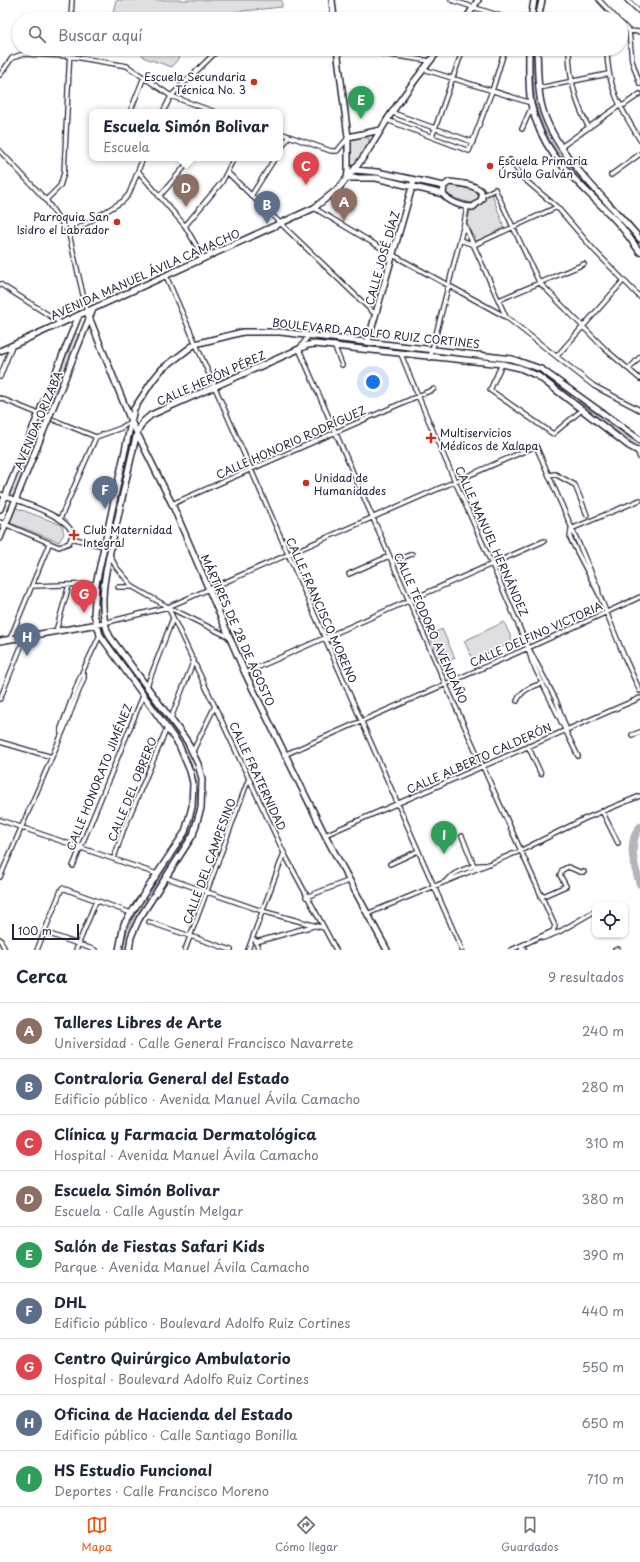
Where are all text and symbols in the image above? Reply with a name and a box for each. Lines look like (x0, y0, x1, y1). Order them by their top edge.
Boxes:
search box (12, 12, 628, 56)
icon: search (26, 23, 48, 45)
text: Buscar aquí (58, 23, 142, 46)
place label: Escuela Secundaria Técnica No. 3 (144, 68, 246, 98)
marker: Escuela Secundaria Técnica No. 3 (249, 77, 259, 87)
pin: E (348, 86, 374, 119)
popup (89, 109, 283, 161)
text: Escuela Simón Bolivar (103, 114, 269, 137)
text: Escuela (103, 137, 150, 156)
pin: C (293, 152, 319, 185)
place label: Escuela Primaria Úrsulo Galván (498, 152, 588, 182)
marker: Escuela Primaria Úrsulo Galván (485, 161, 495, 171)
pin: D (173, 174, 199, 207)
pin: A (331, 188, 357, 221)
pin: B (254, 191, 280, 224)
place label: Parroquia San Isidro el Labrador (17, 208, 109, 238)
street label: CALLE JOSÉ DÍAZ (360, 209, 404, 307)
marker: Parroquia San Isidro el Labrador (112, 217, 122, 227)
street label: AVENIDA MANUEL ÁVILA CAMACHO (47, 224, 243, 324)
street label: BOULEVARD ADOLFO RUIZ CORTINES (271, 314, 481, 352)
street label: CALLE HERÓN PÉREZ (154, 346, 268, 410)
street label: AVENIDA ORIZABA (10, 368, 66, 472)
your location (363, 372, 383, 392)
street label: CALLE HONORIO RODRÍGUEZ (213, 401, 369, 483)
place label: Multiservicios Médicos de Xalapa (440, 424, 538, 454)
marker: Multiservicios Médicos de Xalapa (425, 432, 437, 444)
street label: CALLE MANUEL HERNÁNDEZ (451, 463, 533, 619)
place label: Unidad de Humanidades (314, 469, 386, 499)
pin: F (92, 476, 118, 509)
marker: Unidad de Humanidades (301, 478, 311, 488)
place label: Club Maternidad Integral (83, 521, 172, 551)
marker: Club Maternidad Integral (68, 529, 80, 541)
street label: CALLE FRANCISCO MORENO (282, 534, 362, 686)
street label: CALLE TEODORO AVENDAÑO (390, 550, 472, 706)
street label: MÁRTIRES DE 28 DE AGOSTO (197, 551, 279, 709)
pin: G (71, 580, 97, 613)
street label: CALLE DELFINO VICTORIA (467, 597, 606, 671)
pin: H (14, 623, 40, 656)
street label: CALLE HONORATO JIMÉNEZ (62, 701, 136, 853)
street label: CALLE ALBERTO CALDERÓN (404, 718, 554, 798)
street label: CALLE FRATERNIDAD (225, 719, 291, 833)
street label: CALLE DEL OBRERO (103, 734, 161, 844)
street label: CALLE DEL CAMPESINO (178, 796, 240, 926)
pin: I (431, 821, 457, 854)
map controls (592, 902, 628, 938)
button: locate (592, 902, 628, 938)
scale bar (12, 922, 79, 941)
text: 100 m (18, 922, 52, 939)
text: Cerca (16, 963, 67, 989)
text: 9 resultados (548, 967, 624, 986)
text: Talleres Libres de Arte (54, 1010, 222, 1033)
text: A (24, 1021, 34, 1040)
text: 240 m (582, 1021, 624, 1040)
text: Universidad · Calle General Francisco Navarrete (54, 1033, 354, 1052)
text: Contraloria General del Estado (54, 1066, 289, 1089)
text: B (25, 1077, 33, 1096)
text: 280 m (582, 1077, 624, 1096)
text: Edificio público · Avenida Manuel Ávila Camacho (54, 1089, 360, 1108)
text: Clínica y Farmacia Dermatológica (54, 1122, 317, 1145)
text: C (24, 1133, 34, 1152)
text: 310 m (585, 1133, 624, 1152)
text: Hospital · Avenida Manuel Ávila Camacho (54, 1145, 319, 1164)
text: Escuela Simón Bolivar (54, 1178, 220, 1201)
text: D (24, 1189, 34, 1208)
text: 380 m (581, 1189, 624, 1208)
text: Escuela · Calle Agustín Melgar (54, 1201, 243, 1220)
text: Salón de Fiestas Safari Kids (54, 1234, 265, 1257)
text: E (25, 1245, 33, 1264)
text: 390 m (582, 1245, 624, 1264)
text: Parque · Avenida Manuel Ávila Camacho (54, 1257, 309, 1276)
text: DHL (54, 1290, 87, 1313)
text: F (25, 1301, 33, 1320)
text: 440 m (581, 1301, 624, 1320)
text: Edificio público · Boulevard Adolfo Ruiz Cortines (54, 1313, 351, 1332)
text: Centro Quirúrgico Ambulatorio (54, 1346, 290, 1369)
text: G (24, 1357, 34, 1376)
text: 550 m (582, 1357, 624, 1376)
text: Hospital · Boulevard Adolfo Ruiz Cortines (54, 1369, 309, 1388)
text: Oficina de Hacienda del Estado (54, 1402, 293, 1425)
text: H (24, 1413, 34, 1432)
text: 650 m (582, 1413, 624, 1432)
text: Edificio público · Calle Santiago Bonilla (54, 1425, 297, 1444)
text: HS Estudio Funcional (54, 1458, 212, 1481)
text: I (27, 1469, 31, 1488)
text: 710 m (587, 1469, 624, 1488)
text: Deportes · Calle Francisco Moreno (54, 1481, 269, 1500)
tab: Mapa (82, 1514, 112, 1555)
tab: Cómo llegar (275, 1514, 338, 1555)
tab: Guardados (501, 1514, 558, 1555)

